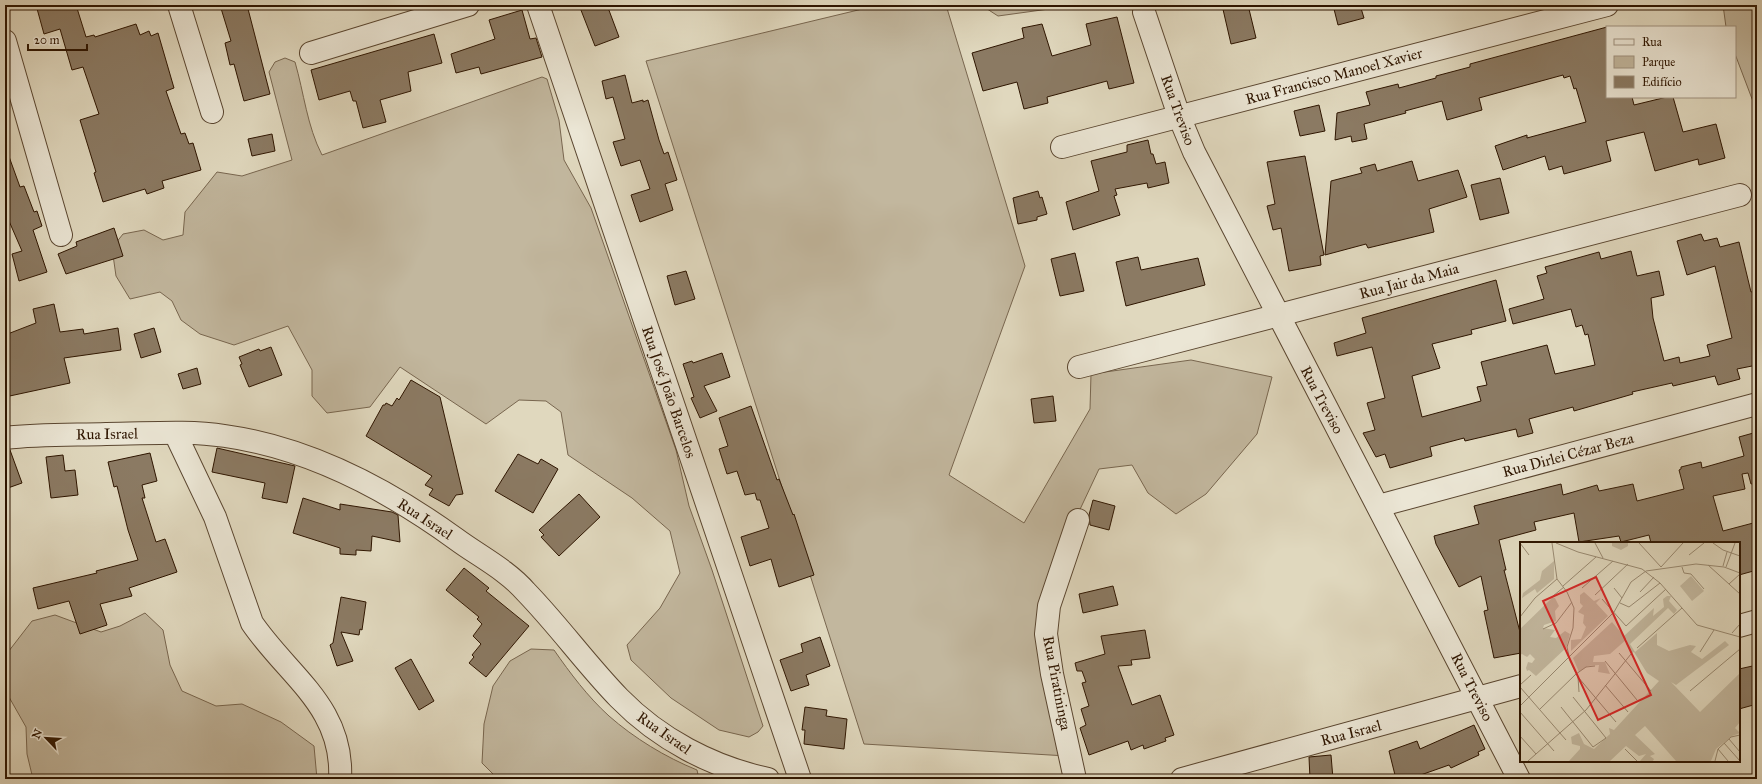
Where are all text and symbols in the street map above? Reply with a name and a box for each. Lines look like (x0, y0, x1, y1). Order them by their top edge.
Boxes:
scale bar (28, 26, 87, 52)
legend (1606, 26, 1736, 98)
text: 20 m (34, 33, 60, 47)
text: Rua (1642, 35, 1663, 49)
street label: Rua Francisco Manoel Xavier (1243, 44, 1425, 108)
text: Parque (1642, 55, 1675, 70)
street label: Rua Treviso (1157, 72, 1199, 148)
text: Edifício (1642, 75, 1682, 89)
street label: Rua Jair da Maia (1357, 259, 1462, 304)
street label: Rua José João Barcelos (637, 324, 700, 461)
street label: Rua Treviso (1297, 363, 1347, 437)
street label: Rua Israel (76, 424, 139, 444)
street label: Rua Dirlei Cézar Beza (1500, 429, 1636, 481)
street label: Rua Israel (394, 495, 457, 544)
inset map (1520, 542, 1740, 762)
street label: Rua Piratininga (1039, 634, 1075, 732)
street label: Rua Treviso (1447, 650, 1497, 724)
street label: Rua Israel (633, 708, 695, 759)
street label: Rua Israel (1319, 716, 1384, 750)
north arrow (26, 718, 66, 758)
text: N (30, 726, 46, 741)

